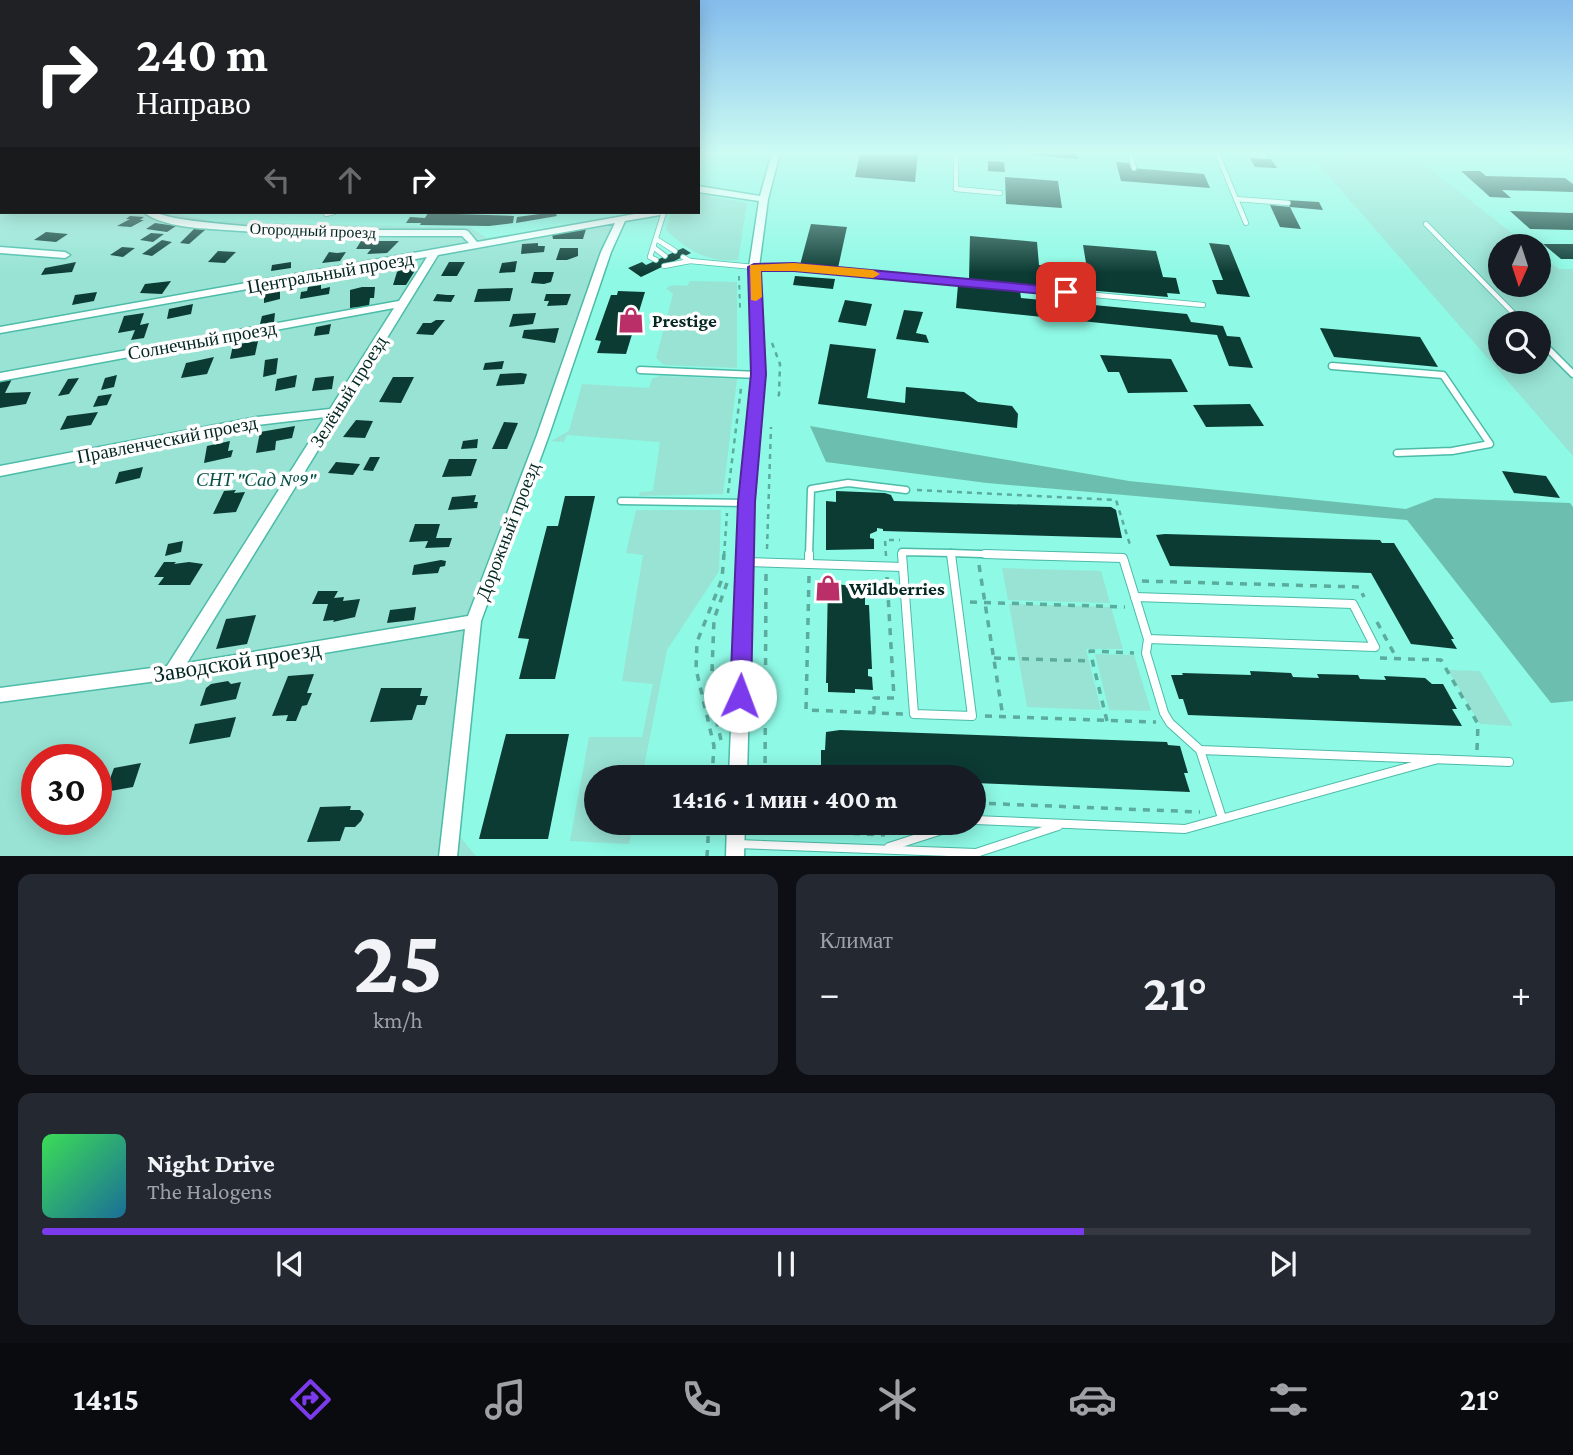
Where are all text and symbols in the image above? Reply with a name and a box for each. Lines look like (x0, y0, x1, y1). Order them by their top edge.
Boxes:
text: 240 m (136, 27, 268, 82)
icon: right (21, 28, 112, 119)
text: Направо (136, 85, 251, 121)
icon: left (258, 161, 296, 199)
icon: ahead (331, 161, 369, 199)
icon: right (404, 161, 442, 199)
street label: Огородный проезд (249, 220, 376, 242)
north arrow (1488, 234, 1550, 298)
map controls (1488, 234, 1551, 374)
street label: Центральный проезд (245, 247, 415, 297)
pin (1036, 262, 1096, 322)
icon: arrive (1047, 273, 1085, 311)
shop icon: Prestige (616, 305, 646, 335)
place label: Prestige (652, 310, 717, 331)
button: search (1488, 311, 1551, 374)
street label: Солнечный проезд (126, 317, 278, 364)
street label: Зелёный проезд (306, 331, 391, 451)
street label: Правленческий проезд (75, 412, 259, 467)
street label: Дорожный проезд (472, 459, 543, 603)
park label: СНТ "Сад №9" (196, 469, 317, 490)
shop icon: Wildberries (813, 573, 843, 603)
place label: Wildberries (848, 578, 945, 599)
street label: Заводской проезд (151, 635, 323, 687)
position arrow (703, 659, 777, 733)
speed limit sign: 30 (21, 744, 112, 835)
text: 14:16 · 1 мин · 400 m (672, 785, 898, 814)
text: 25 (352, 910, 443, 1012)
text: Климат (820, 927, 893, 953)
text: 21° (1143, 963, 1208, 1021)
text: − (820, 972, 840, 1014)
text: + (1511, 972, 1531, 1014)
text: km/h (373, 1007, 423, 1033)
text: Night Drive (147, 1149, 275, 1178)
text: The Halogens (147, 1178, 272, 1204)
icon: previous (271, 1245, 309, 1283)
icon: pause (767, 1245, 805, 1283)
icon: next (1264, 1245, 1302, 1283)
icon: directions (286, 1375, 335, 1424)
icon: music (481, 1375, 530, 1424)
icon: phone (677, 1375, 726, 1424)
icon: climate (873, 1375, 922, 1424)
icon: car (1068, 1375, 1117, 1424)
icon: filters (1264, 1375, 1313, 1424)
text: 14:15 (73, 1381, 139, 1417)
text: 21° (1460, 1381, 1500, 1417)

